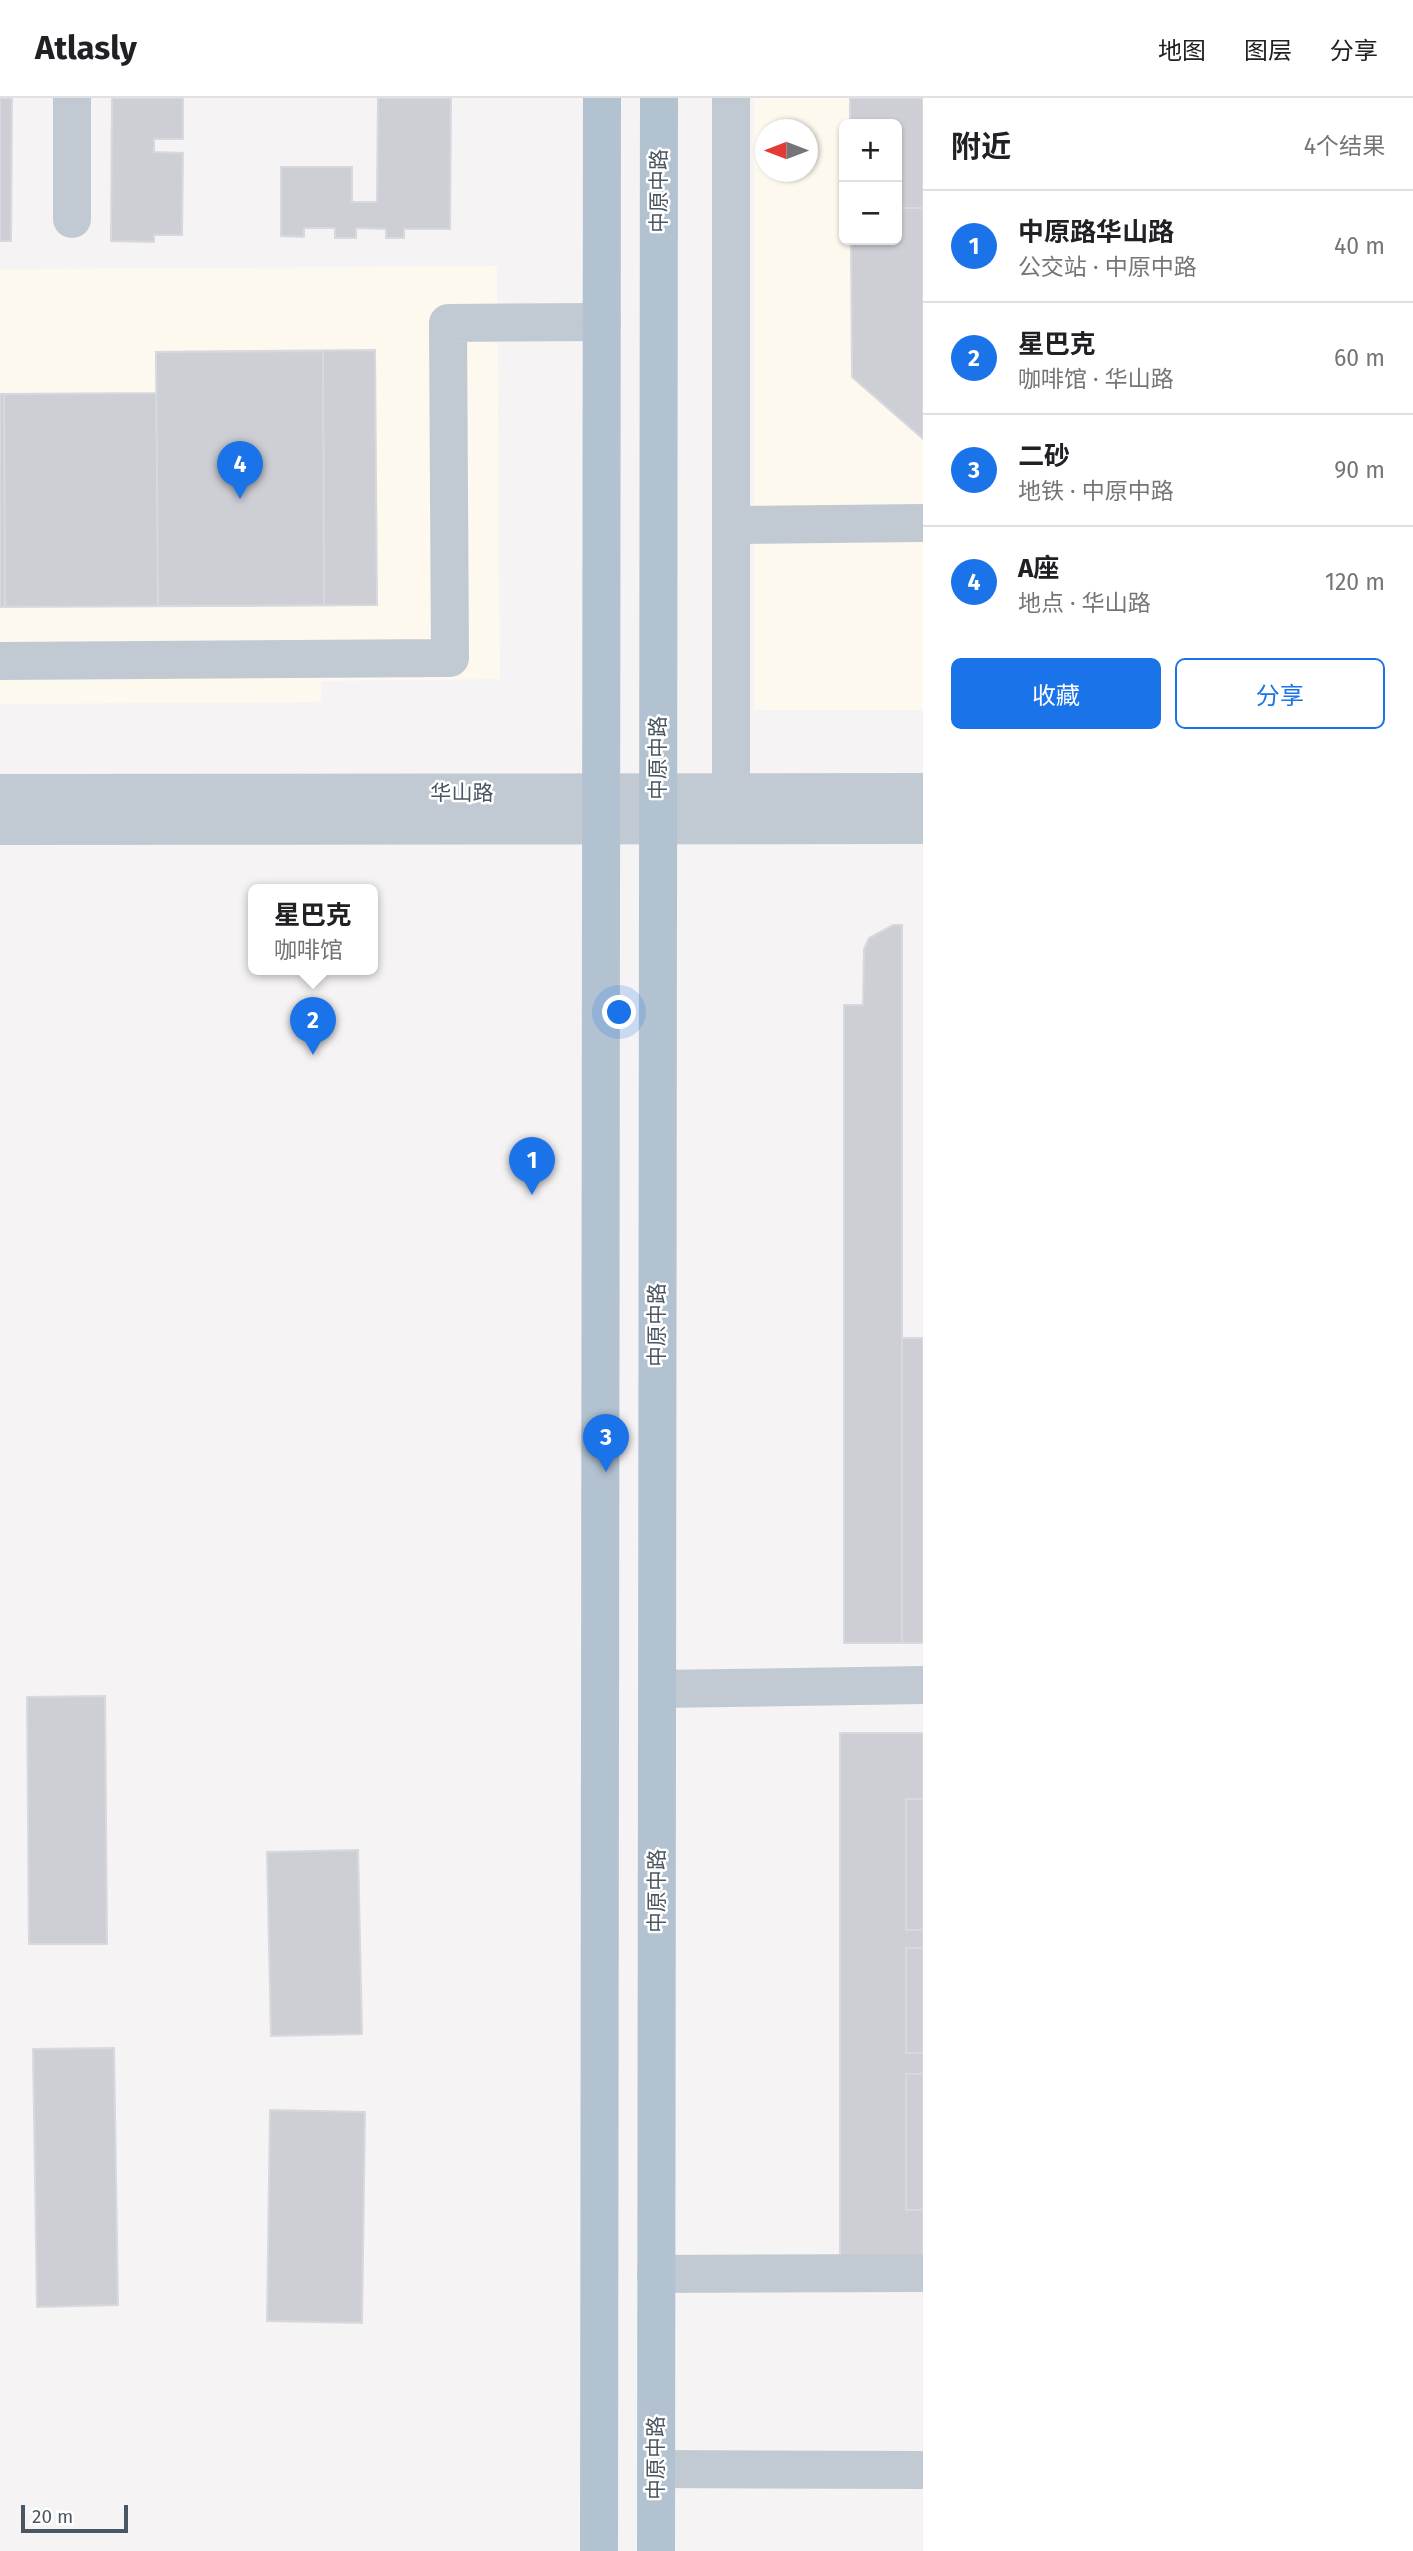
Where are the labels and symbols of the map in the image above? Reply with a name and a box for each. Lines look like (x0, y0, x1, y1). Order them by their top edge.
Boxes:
north arrow (755, 119, 818, 182)
street label: 中原中路 (646, 149, 672, 233)
pin: 4 (217, 441, 263, 499)
street label: 中原中路 (645, 716, 671, 800)
street label: 华山路 (431, 780, 494, 806)
your location (602, 995, 636, 1029)
pin: 2 (290, 997, 336, 1055)
pin: 1 (509, 1137, 555, 1195)
street label: 中原中路 (644, 1283, 670, 1367)
pin: 3 (583, 1414, 629, 1472)
street label: 中原中路 (644, 1849, 670, 1933)
street label: 中原中路 (643, 2416, 669, 2500)
scale bar (21, 2502, 128, 2534)

